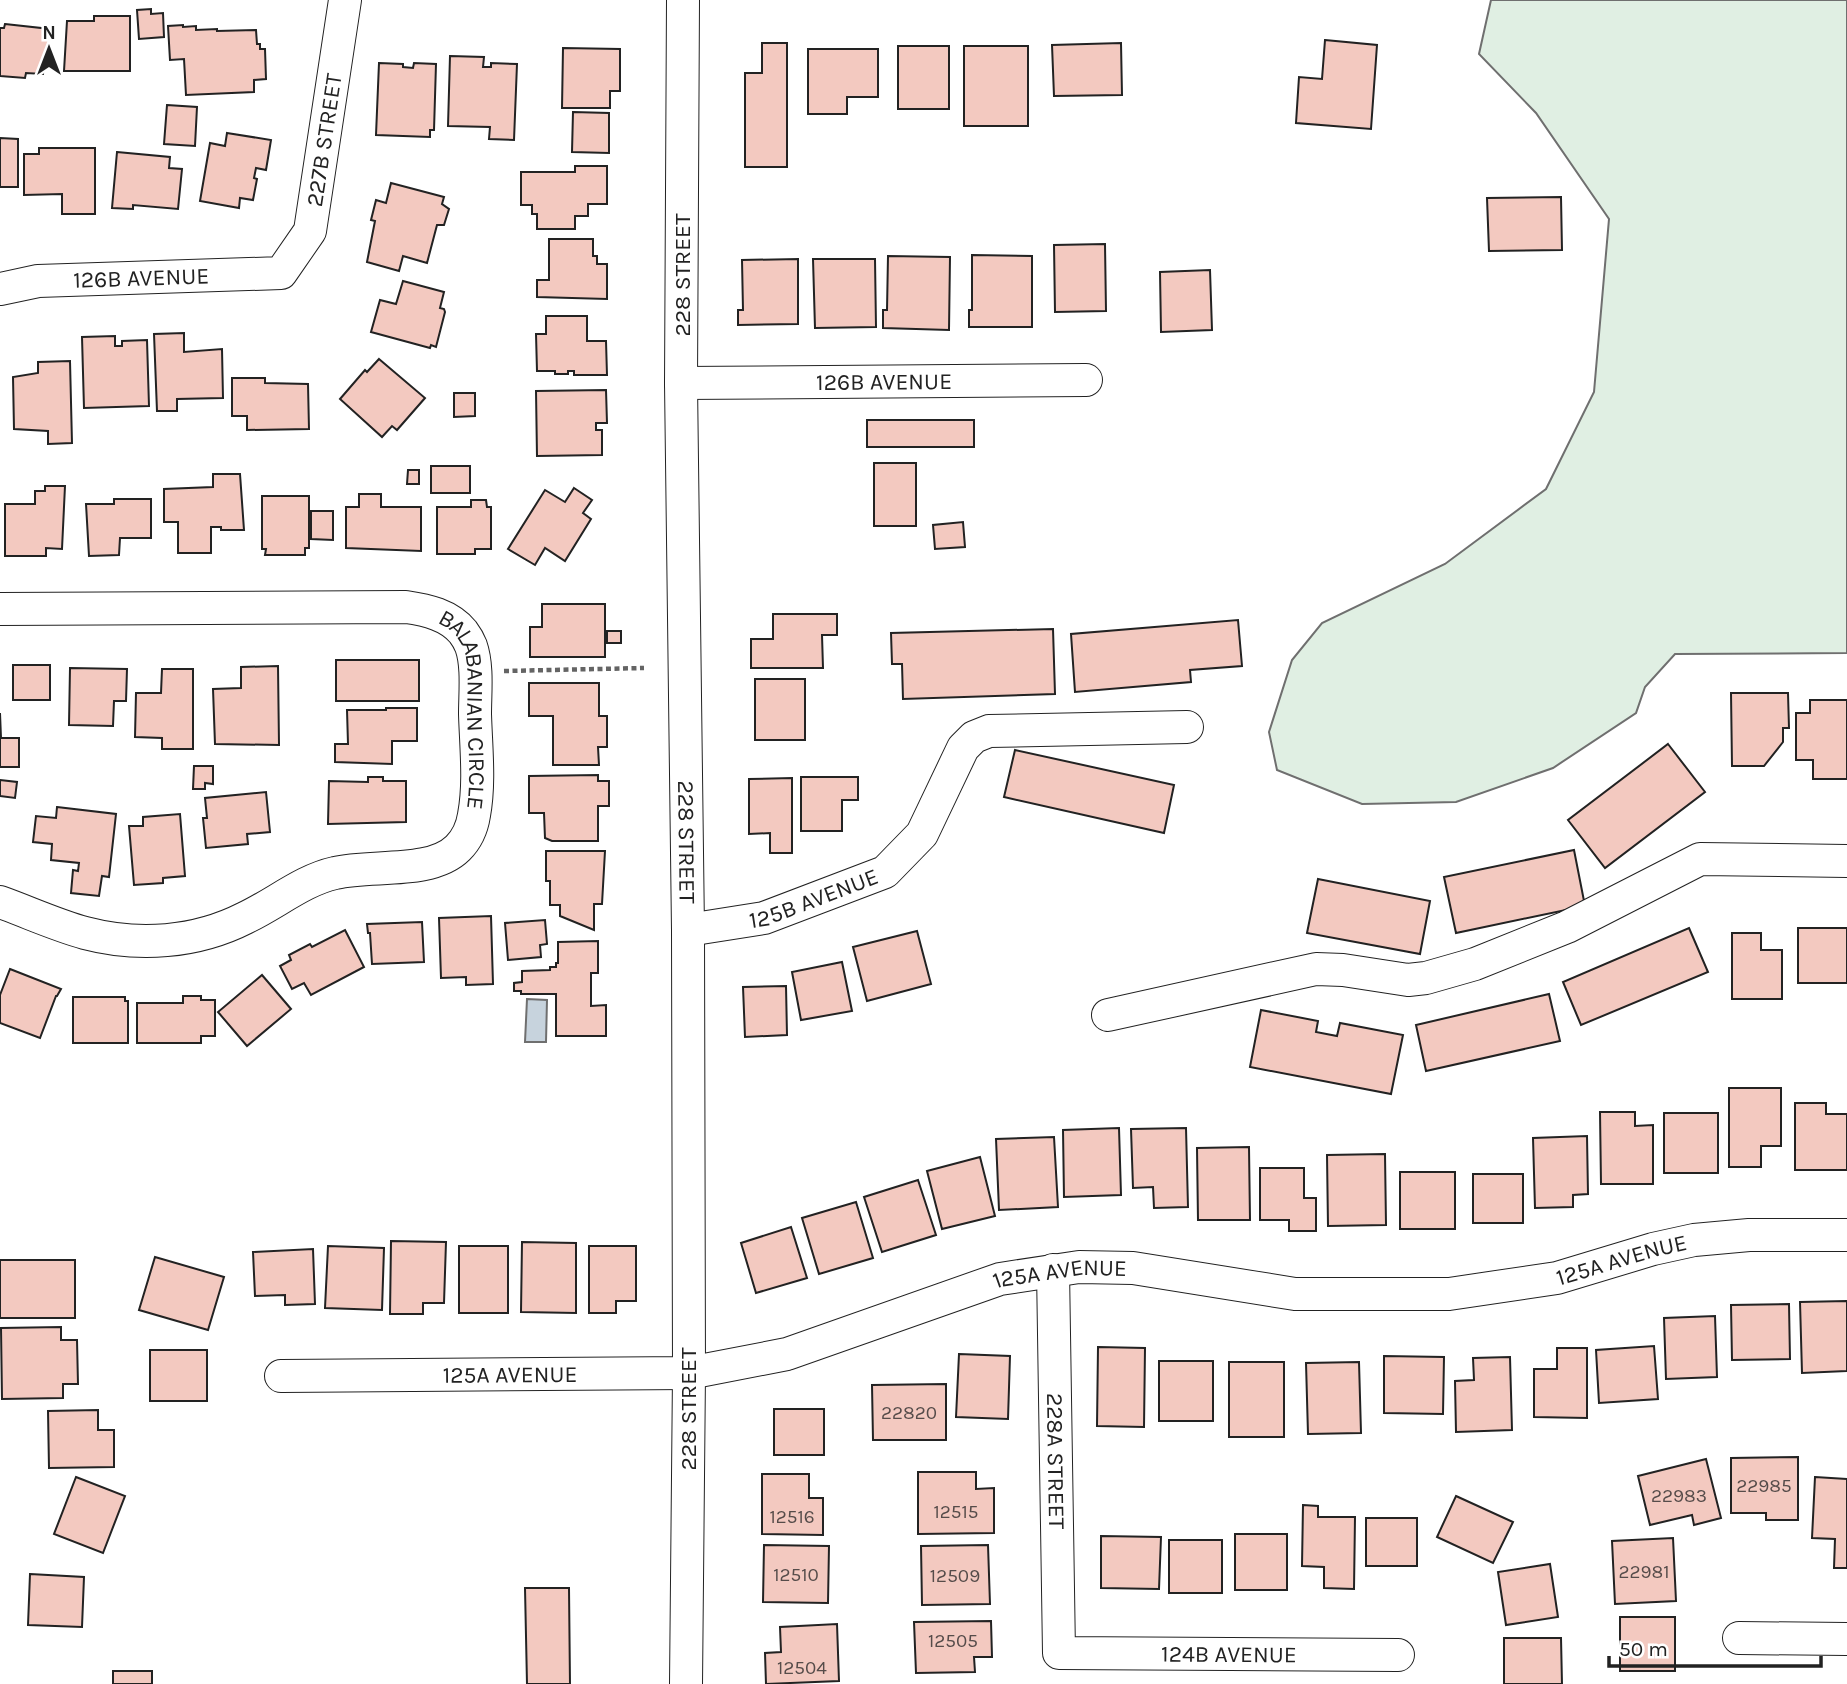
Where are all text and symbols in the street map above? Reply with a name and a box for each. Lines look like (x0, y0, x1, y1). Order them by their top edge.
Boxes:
north arrow (14, 14, 84, 84)
text: N (42, 22, 56, 44)
street label: 227B STREET (301, 71, 348, 208)
street label: 228 STREET (669, 213, 696, 337)
street label: 126B AVENUE (73, 262, 210, 294)
street label: 126B AVENUE (816, 368, 952, 396)
street label: BALABANIAN CIRCLE (434, 604, 490, 811)
street label: 228 STREET (672, 780, 701, 904)
street label: 125B AVENUE (747, 863, 882, 934)
street label: 125A AVENUE (1553, 1229, 1689, 1291)
street label: 125A AVENUE (989, 1254, 1127, 1295)
street label: 228 STREET (675, 1347, 702, 1471)
street label: 125A AVENUE (443, 1361, 577, 1389)
street label: 228A STREET (1041, 1393, 1070, 1530)
house number: 22820 (881, 1402, 937, 1424)
house number: 22985 (1736, 1475, 1792, 1497)
house number: 22983 (1651, 1485, 1707, 1507)
house number: 12515 (933, 1501, 979, 1523)
house number: 12516 (769, 1506, 815, 1528)
house number: 22981 (1619, 1561, 1670, 1583)
house number: 12510 (773, 1564, 819, 1586)
house number: 12509 (930, 1565, 980, 1587)
scale bar (1609, 1624, 1821, 1668)
house number: 12505 (928, 1630, 978, 1652)
text: 50 m (1619, 1637, 1668, 1661)
street label: 124B AVENUE (1161, 1641, 1297, 1668)
house number: 12504 (777, 1657, 827, 1679)

